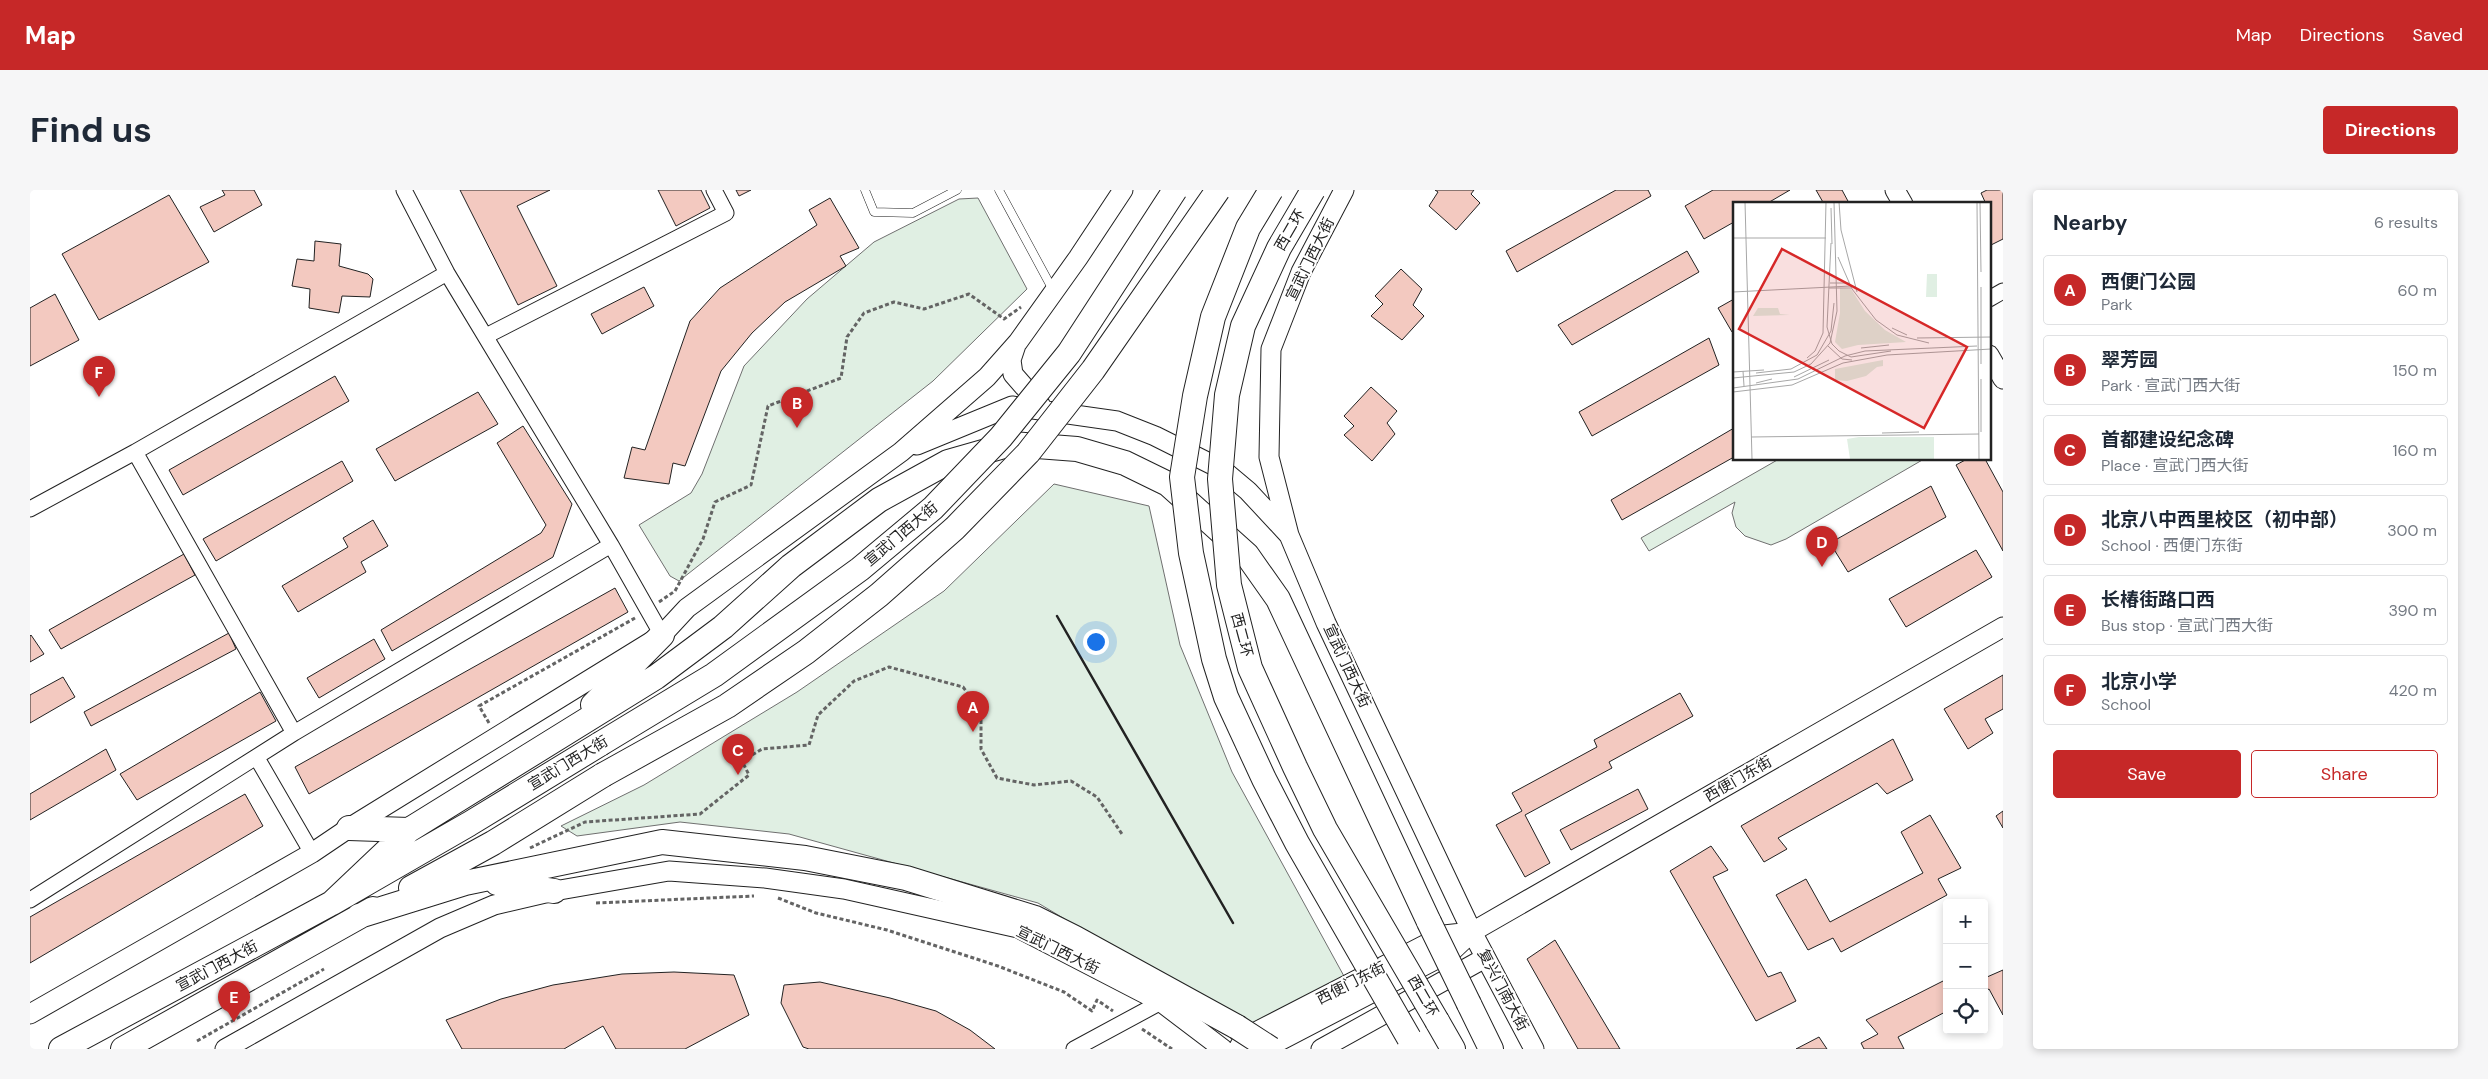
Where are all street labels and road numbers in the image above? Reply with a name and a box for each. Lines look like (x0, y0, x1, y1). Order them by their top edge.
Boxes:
street label: 西二环 (1270, 206, 1310, 254)
street label: 宣武门西大街 (1281, 214, 1339, 304)
street label: 宣武门西大街 (860, 497, 942, 571)
street label: 西二环 (1227, 611, 1257, 659)
street label: 宣武门西大街 (1319, 621, 1375, 711)
street label: 宣武门西大街 (524, 731, 612, 795)
street label: 西便门东街 (1701, 752, 1775, 806)
street label: 宣武门西大街 (1013, 921, 1103, 979)
street label: 宣武门西大街 (173, 936, 261, 996)
street label: 复兴门南大街 (1473, 946, 1533, 1034)
street label: 西便门东街 (1313, 957, 1389, 1009)
street label: 西二环 (1403, 972, 1443, 1020)

